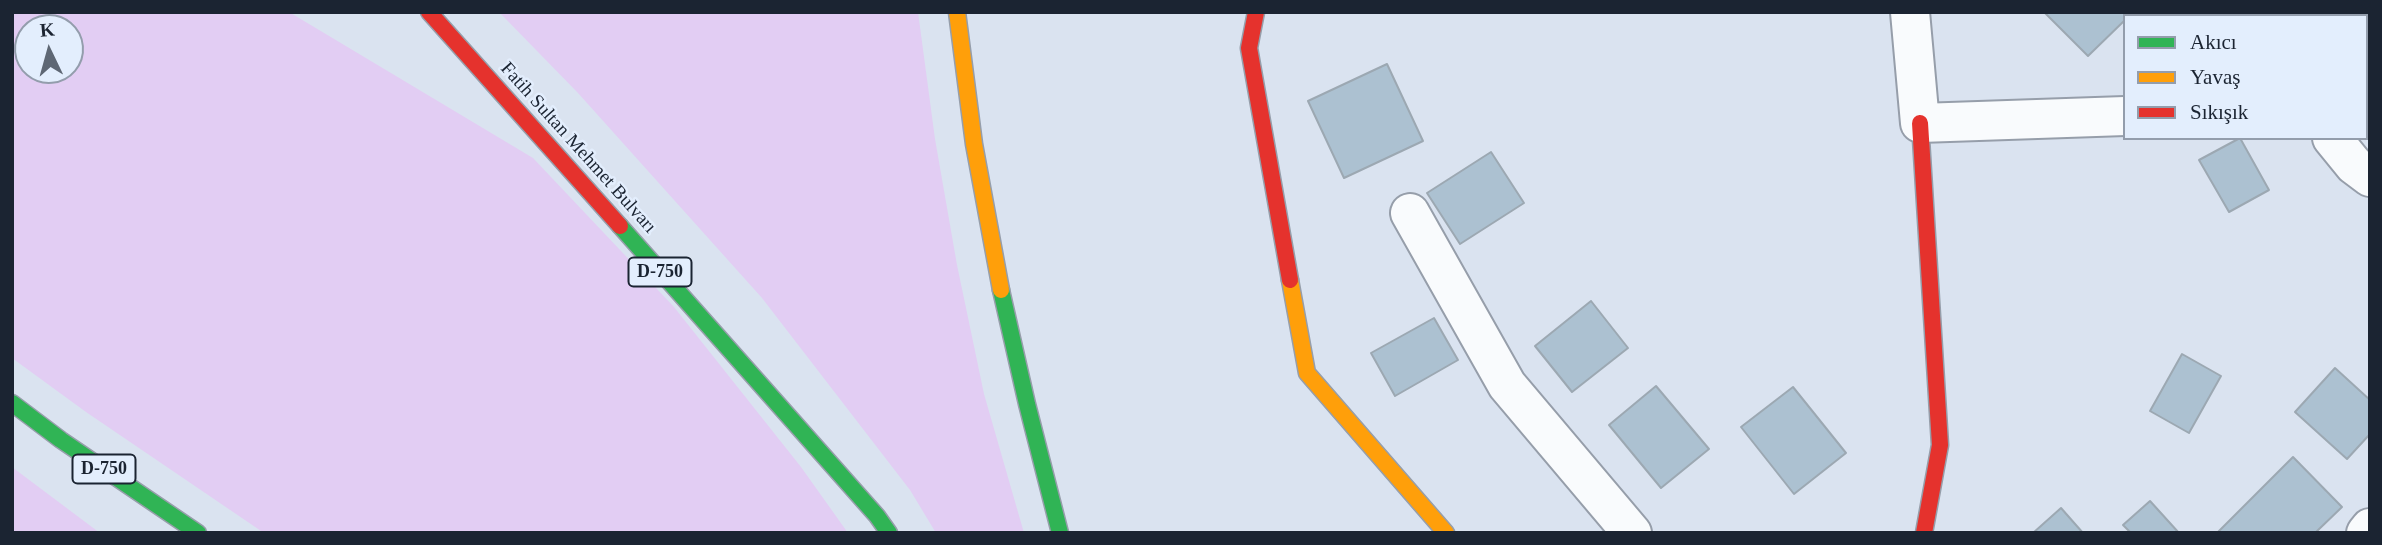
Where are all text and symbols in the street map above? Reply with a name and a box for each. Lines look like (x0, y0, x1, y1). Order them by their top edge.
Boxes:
north arrow (14, 14, 84, 84)
legend (2123, 14, 2368, 140)
text: K (39, 18, 56, 41)
text: Akıcı (2190, 30, 2237, 54)
street label: Fatih Sultan Mehmet Bulvarı (495, 58, 661, 238)
text: Yavaş (2190, 65, 2240, 89)
text: Sıkışık (2190, 100, 2248, 124)
road number: D-750 (628, 258, 692, 286)
road number: D-750 (72, 454, 136, 484)

